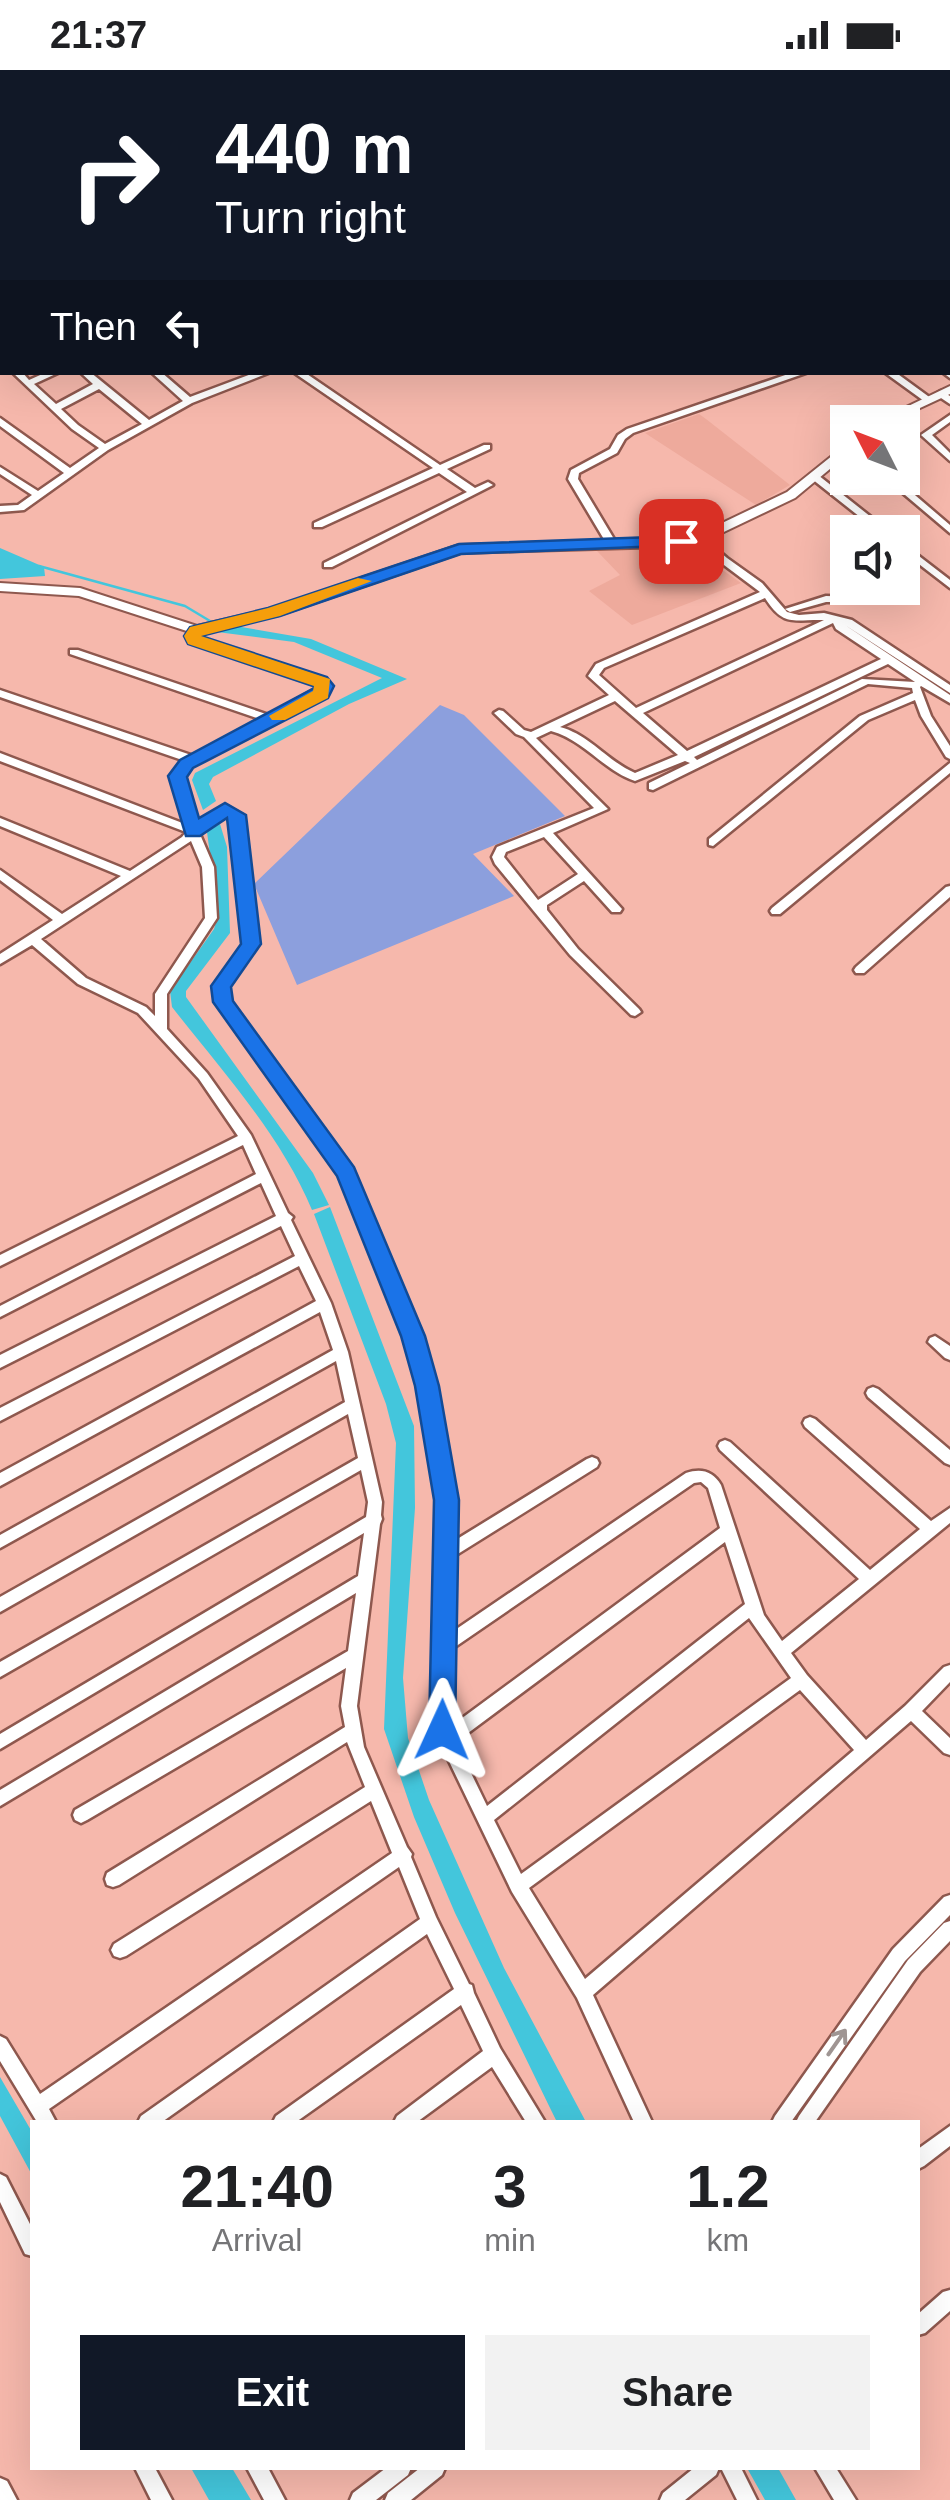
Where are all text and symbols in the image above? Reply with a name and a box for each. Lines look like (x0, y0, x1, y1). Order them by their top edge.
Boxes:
text: 21:37 (50, 14, 147, 56)
icon: right (50, 110, 180, 240)
text: 440 m (215, 110, 413, 188)
text: Turn right (215, 192, 406, 243)
icon: left (157, 300, 212, 355)
text: Then (50, 306, 137, 348)
north arrow (830, 405, 920, 495)
map controls (830, 405, 920, 605)
pin (639, 499, 724, 584)
icon: arrive (654, 514, 709, 569)
button: sound (830, 515, 920, 605)
position arrow (390, 1678, 494, 1782)
one-way arrow (826, 2029, 847, 2057)
text: 21:40 (180, 2153, 334, 2220)
text: 3 (493, 2153, 527, 2220)
text: 1.2 (686, 2153, 770, 2220)
text: Arrival (212, 2222, 302, 2258)
text: min (484, 2222, 536, 2258)
text: km (707, 2222, 749, 2258)
button: Exit (80, 2335, 465, 2450)
button: Share (485, 2335, 870, 2450)

